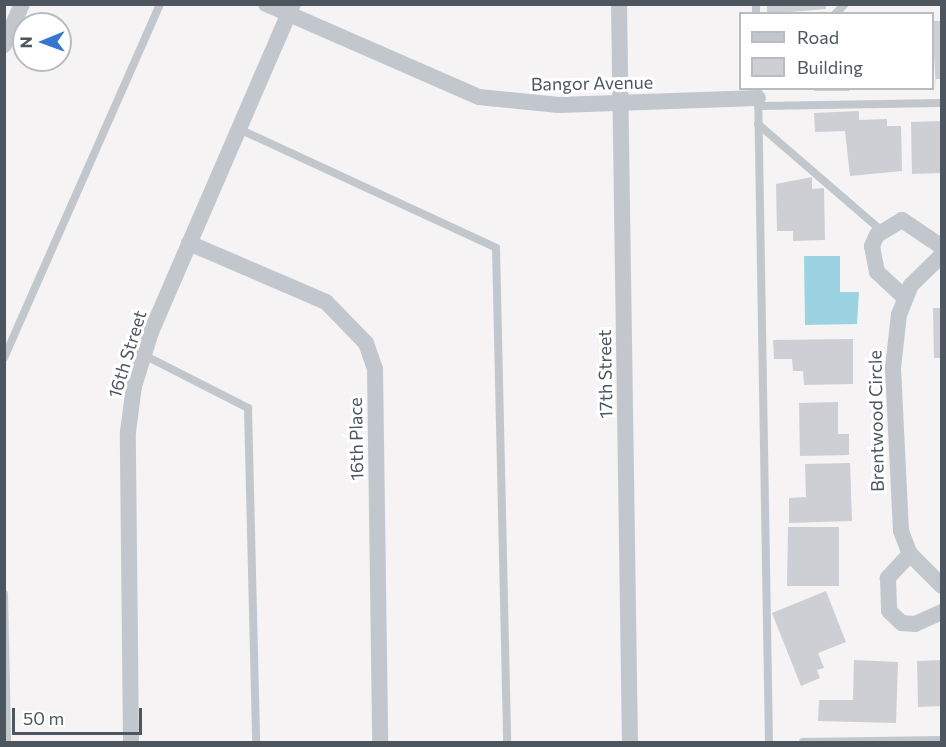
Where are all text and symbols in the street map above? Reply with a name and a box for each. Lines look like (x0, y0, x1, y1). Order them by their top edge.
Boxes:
north arrow (12, 12, 72, 72)
legend (739, 12, 934, 90)
text: Road (797, 26, 839, 48)
text: N (16, 36, 35, 48)
text: Building (797, 56, 863, 78)
street label: Bangor Avenue (531, 71, 653, 95)
street label: 16th Street (103, 308, 151, 400)
street label: 17th Street (593, 329, 617, 419)
street label: Brentwood Circle (864, 350, 888, 492)
street label: 16th Place (344, 397, 368, 481)
scale bar (15, 696, 146, 734)
text: 50 m (23, 707, 64, 729)

